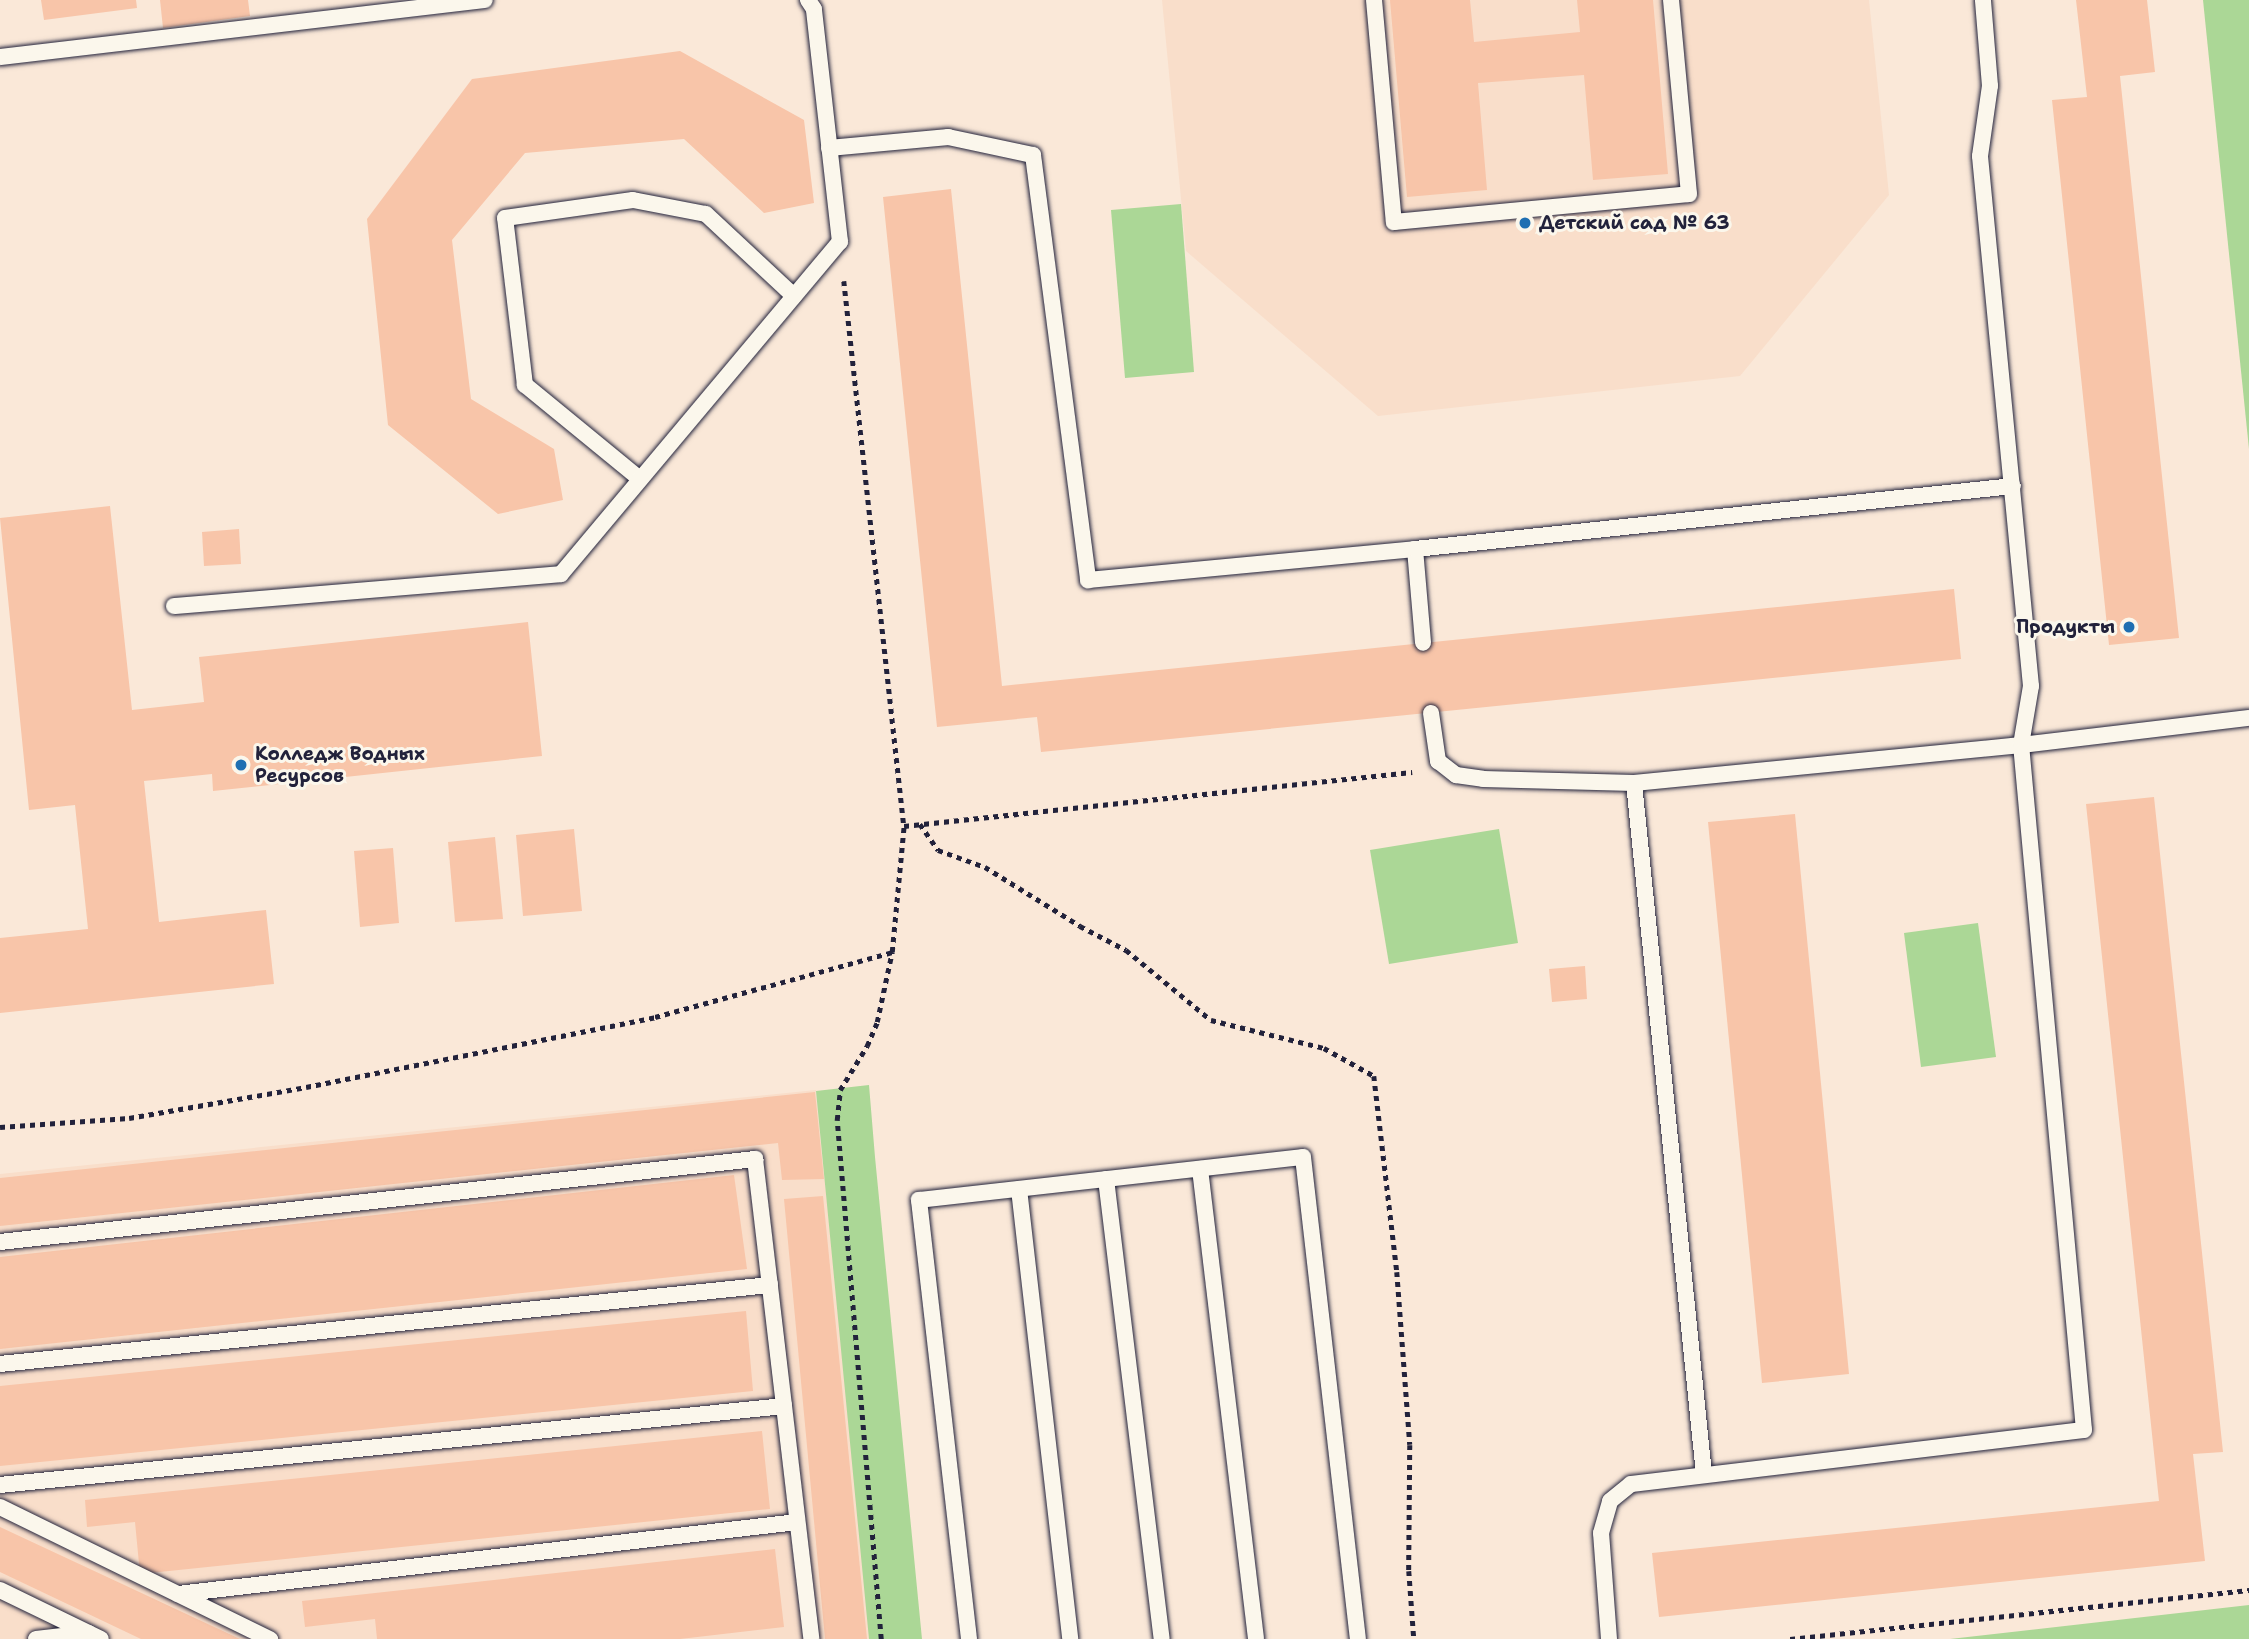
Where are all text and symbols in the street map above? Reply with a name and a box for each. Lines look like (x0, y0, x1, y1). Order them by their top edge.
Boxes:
place label: Детский сад № 63 (1539, 212, 1730, 234)
marker: Детский сад № 63 (1517, 215, 1533, 231)
place label: Продукты (2016, 616, 2115, 638)
marker: Продукты (2121, 619, 2137, 635)
place label: Колледж Водных Ресурсов (255, 743, 425, 787)
marker: Колледж Водных Ресурсов (233, 757, 249, 773)

